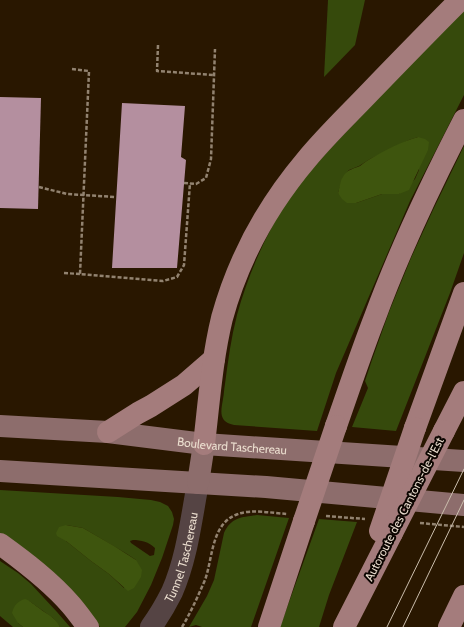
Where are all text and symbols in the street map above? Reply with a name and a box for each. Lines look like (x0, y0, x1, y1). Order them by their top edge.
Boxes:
street label: Boulevard Taschereau (176, 433, 287, 457)
street label: Autoroute des Cantons-de-l'Est (361, 435, 447, 583)
street label: Tunnel Taschereau (161, 511, 200, 605)

